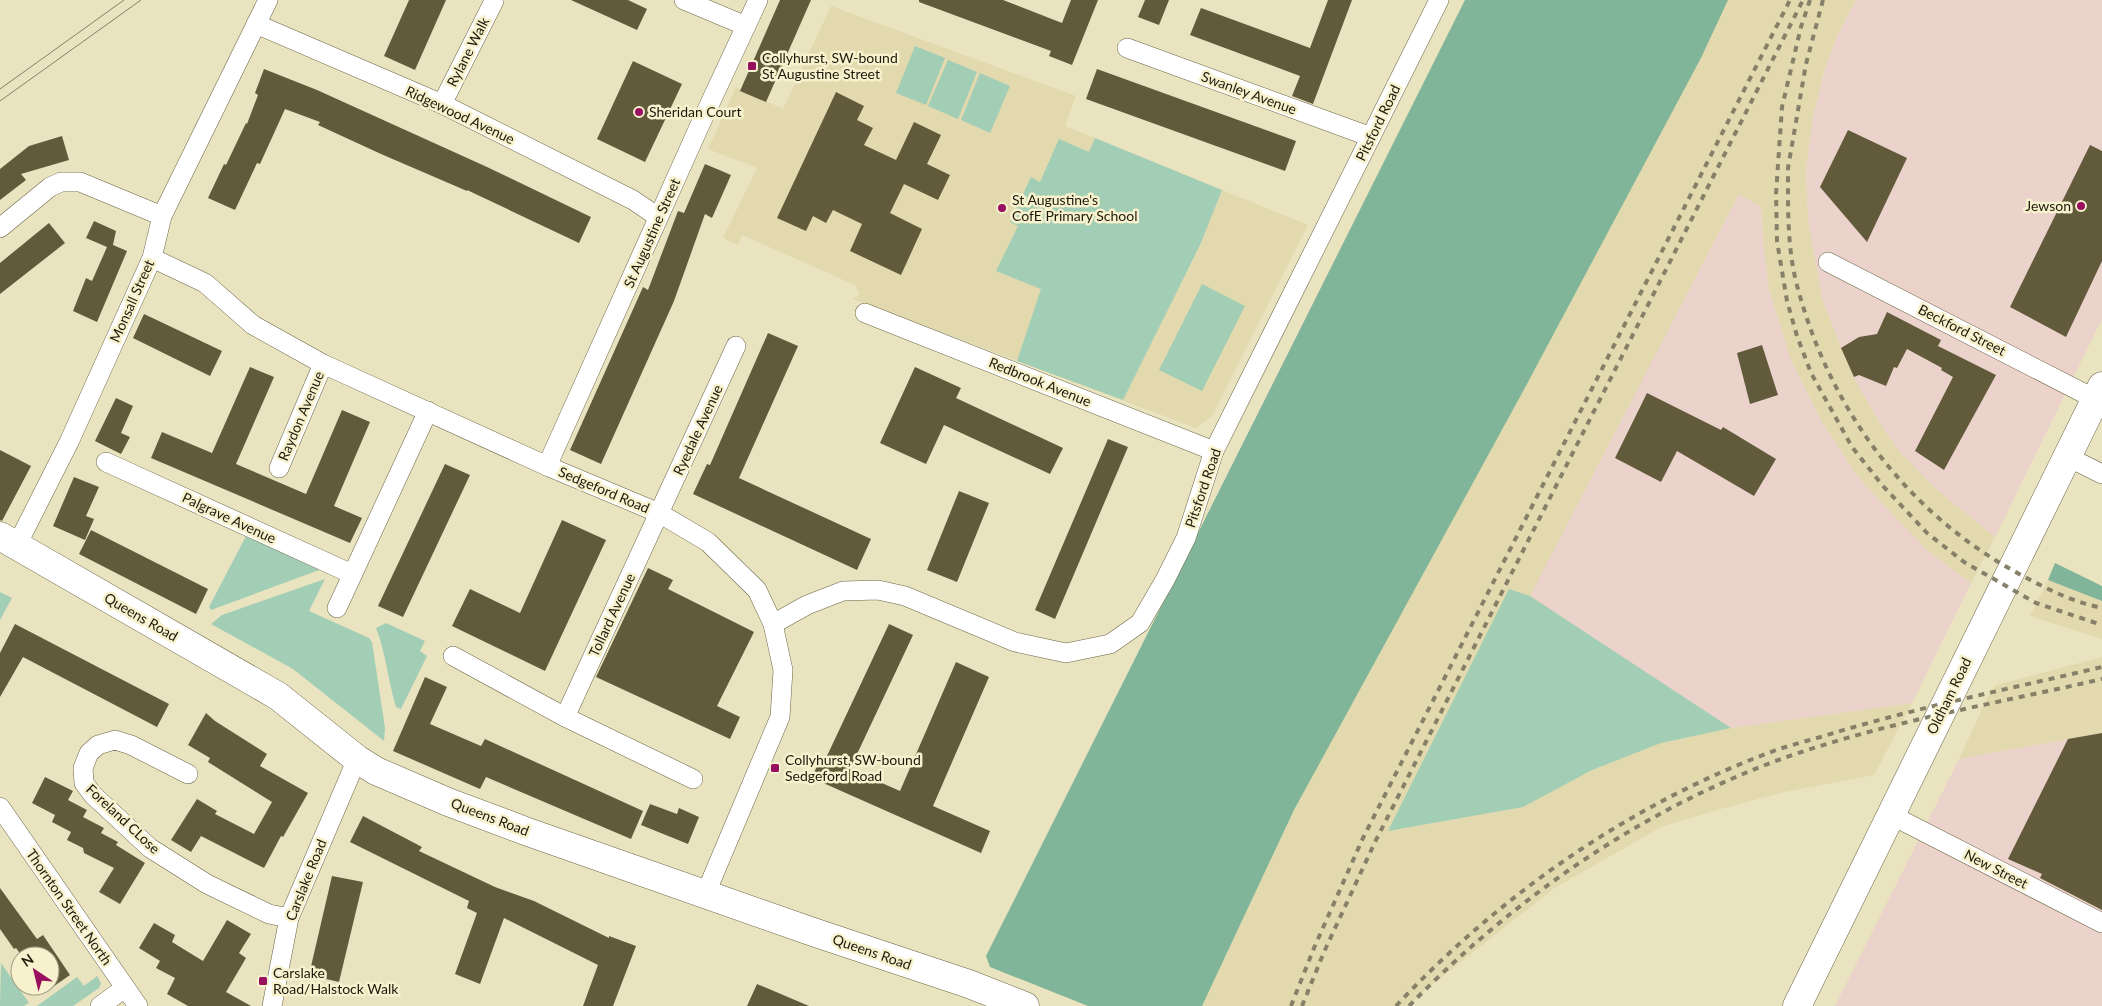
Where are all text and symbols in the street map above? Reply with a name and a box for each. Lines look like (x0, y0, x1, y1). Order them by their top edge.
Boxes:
street label: Rylane Walk (443, 13, 493, 89)
place label: Collyhurst, SW-bound St Augustine Street (762, 49, 898, 82)
marker: Collyhurst, SW-bound St Augustine Street (746, 60, 758, 72)
street label: Swanley Avenue (1199, 67, 1299, 118)
street label: Ridgewood Avenue (403, 82, 517, 147)
street label: Pitsford Road (1352, 82, 1403, 164)
place label: Sheridan Court (649, 103, 741, 120)
marker: Sheridan Court (633, 106, 645, 118)
street label: St Augustine Street (620, 175, 683, 290)
place label: St Augustine's CofE Primary School (1012, 191, 1138, 224)
place label: Jewson (2025, 197, 2071, 214)
marker: Jewson (2075, 200, 2087, 212)
marker: St Augustine's CofE Primary School (996, 202, 1008, 214)
street label: Monsall Street (106, 257, 157, 345)
street label: Beckford Street (1916, 300, 2009, 359)
street label: Redbrook Avenue (987, 353, 1094, 410)
street label: Raydon Avenue (274, 369, 327, 463)
street label: Ryedale Avenue (669, 382, 726, 478)
street label: Pitsford Road (1181, 446, 1224, 530)
street label: Sedgeford Road (556, 463, 652, 516)
street label: Palgrave Avenue (180, 488, 279, 547)
street label: Tollard Avenue (585, 570, 638, 659)
street label: Queens Road (101, 589, 181, 644)
street label: Oldham Road (1923, 655, 1974, 737)
place label: Collyhurst, SW-bound Sedgeford Road (785, 751, 921, 784)
marker: Collyhurst, SW-bound Sedgeford Road (769, 762, 781, 774)
street label: Foreland CLose (83, 780, 164, 857)
street label: Queens Road (449, 794, 532, 839)
street label: Carslake Road (281, 837, 330, 923)
street label: New Street (1962, 845, 2031, 892)
street label: Thornton Street North (23, 846, 115, 968)
street label: Queens Road (831, 930, 914, 973)
north arrow (10, 946, 60, 996)
place label: Carslake Road/Halstock Walk (273, 964, 399, 997)
marker: Carslake Road/Halstock Walk (257, 975, 269, 987)

